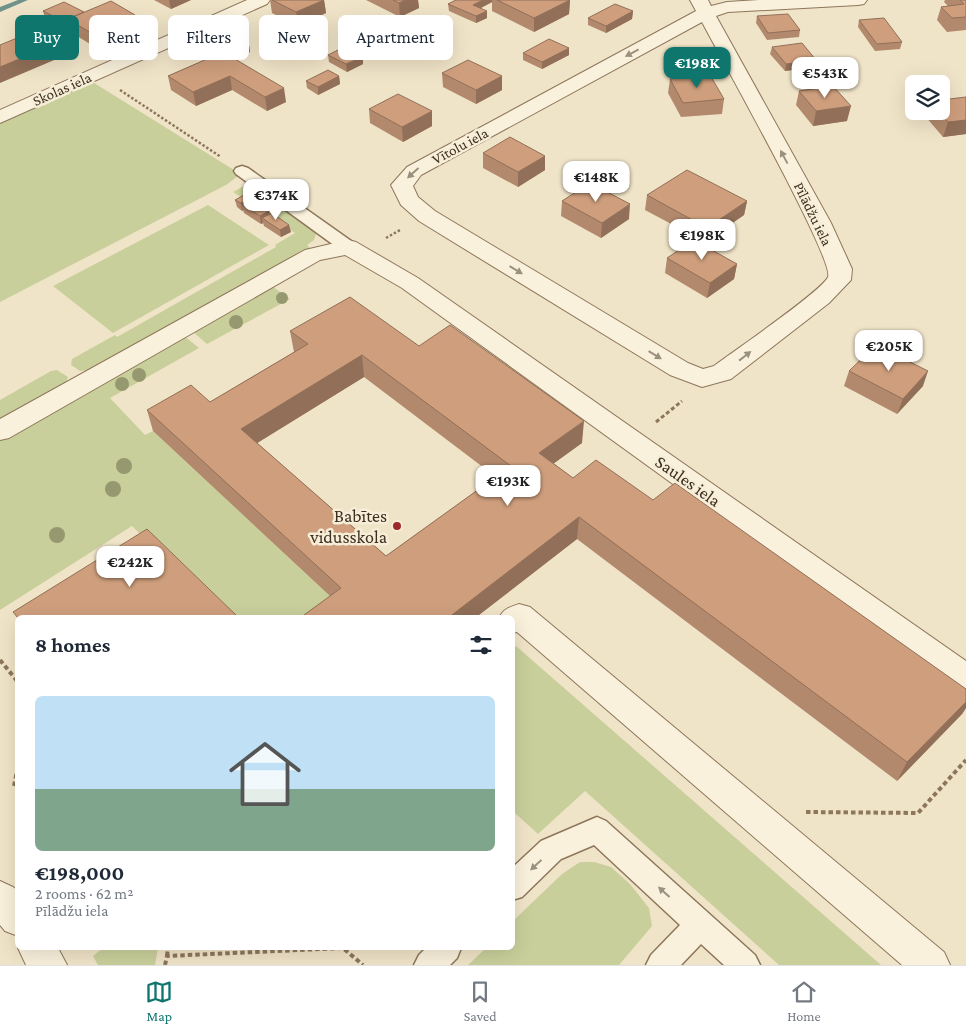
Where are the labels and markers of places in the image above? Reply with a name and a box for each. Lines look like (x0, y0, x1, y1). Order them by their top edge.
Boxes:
pin: €198K (662, 46, 732, 89)
pin: €543K (790, 56, 860, 99)
pin: €148K (561, 160, 631, 203)
pin: €374K (241, 178, 311, 221)
pin: €198K (667, 218, 737, 261)
pin: €205K (854, 330, 924, 372)
pin: €193K (473, 464, 543, 507)
place label: Babītes vidusskola (309, 506, 387, 547)
marker: Babītes vidusskola (391, 520, 403, 532)
pin: €242K (95, 546, 165, 588)

